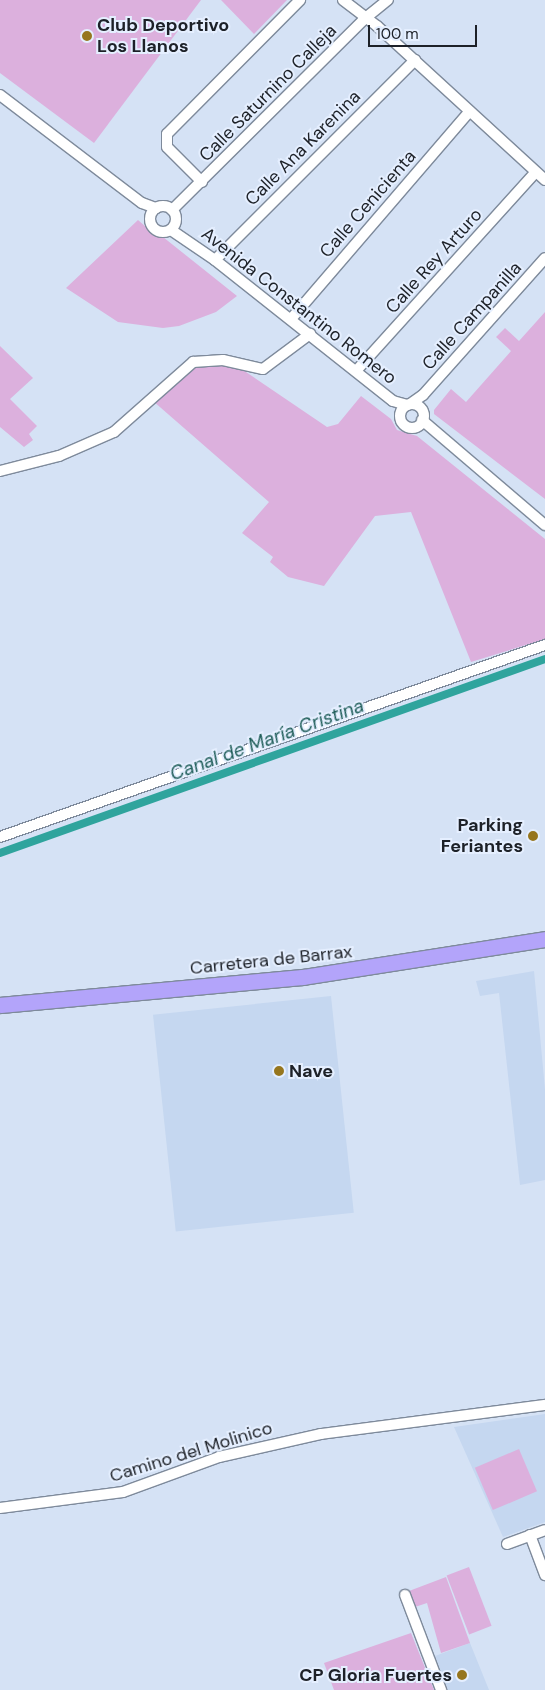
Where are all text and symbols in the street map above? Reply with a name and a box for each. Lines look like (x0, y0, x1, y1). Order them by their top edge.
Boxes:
place label: Club Deportivo Los Llanos (97, 15, 229, 58)
scale bar (370, 15, 479, 47)
street label: Calle Saturnino Calleja (195, 20, 341, 166)
text: 100 m (376, 24, 419, 44)
marker: Club Deportivo Los Llanos (81, 30, 93, 42)
street label: Calle Ana Karenina (241, 86, 365, 210)
street label: Calle Cenicienta (315, 146, 421, 262)
street label: Calle Rey Arturo (381, 204, 487, 318)
street label: Avenida Constantino Romero (197, 223, 401, 389)
street label: Calle Campanilla (418, 257, 526, 375)
water label: Canal de María Cristina (167, 694, 367, 786)
place label: Parking Feriantes (441, 815, 523, 858)
marker: Parking Feriantes (527, 830, 539, 842)
street label: Carretera de Barrax (189, 941, 353, 979)
place label: Nave (289, 1060, 333, 1082)
marker: Nave (273, 1065, 285, 1077)
street label: Camino del Molinico (107, 1417, 275, 1487)
place label: CP Gloria Fuertes (299, 1664, 452, 1686)
marker: CP Gloria Fuertes (456, 1669, 468, 1681)

